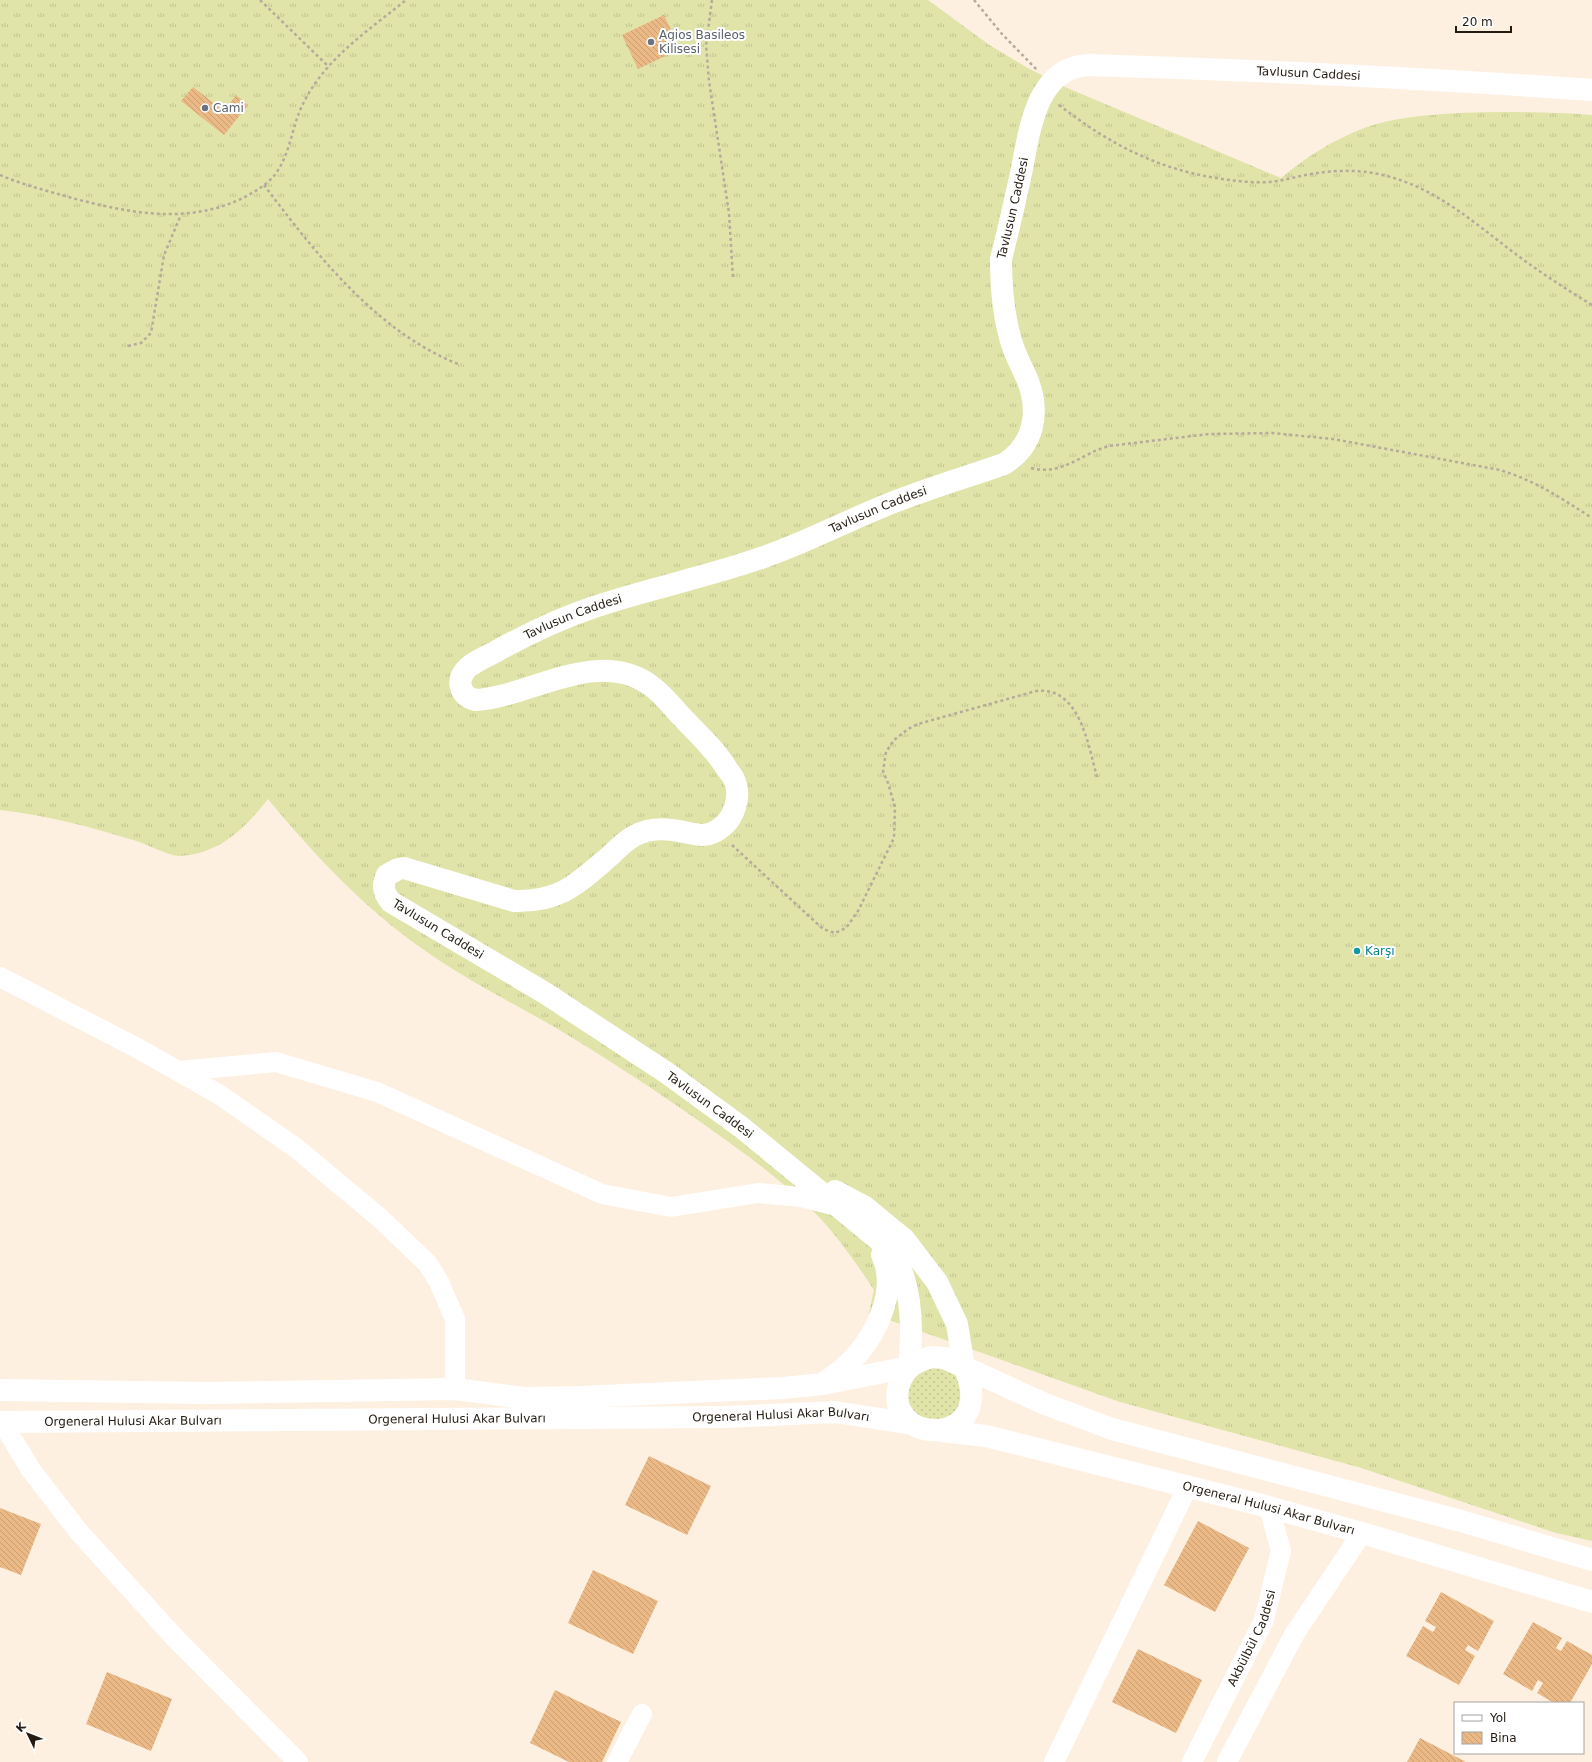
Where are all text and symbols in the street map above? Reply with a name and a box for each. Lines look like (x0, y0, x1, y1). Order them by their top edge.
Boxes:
scale bar (1456, 8, 1511, 34)
text: 20 m (1462, 15, 1493, 29)
place label: Agios Basileos Kilisesi (659, 28, 745, 56)
marker: Agios Basileos Kilisesi (646, 37, 656, 47)
street label: Tavlusun Caddesi (1255, 64, 1361, 83)
place label: Cami (213, 101, 244, 115)
marker: Cami (200, 103, 210, 113)
street label: Tavlusun Caddesi (994, 156, 1031, 261)
street label: Tavlusun Caddesi (826, 484, 929, 536)
street label: Tavlusun Caddesi (521, 592, 624, 643)
street label: Tavlusun Caddesi (389, 896, 486, 962)
place label: Karşı (1365, 944, 1395, 958)
marker: Karşı (1352, 946, 1362, 956)
street label: Tavlusun Caddesi (663, 1068, 756, 1141)
street label: Orgeneral Hulusi Akar Bulvarı (692, 1405, 870, 1424)
street label: Orgeneral Hulusi Akar Bulvarı (368, 1411, 546, 1426)
street label: Orgeneral Hulusi Akar Bulvarı (44, 1413, 222, 1429)
street label: Orgeneral Hulusi Akar Bulvarı (1181, 1479, 1356, 1538)
street label: Akbülbül Caddesi (1225, 1588, 1278, 1689)
legend (1454, 1702, 1584, 1754)
text: Yol (1489, 1711, 1506, 1725)
north arrow (8, 1714, 48, 1754)
text: K (13, 1720, 29, 1735)
text: Bina (1490, 1731, 1517, 1745)

